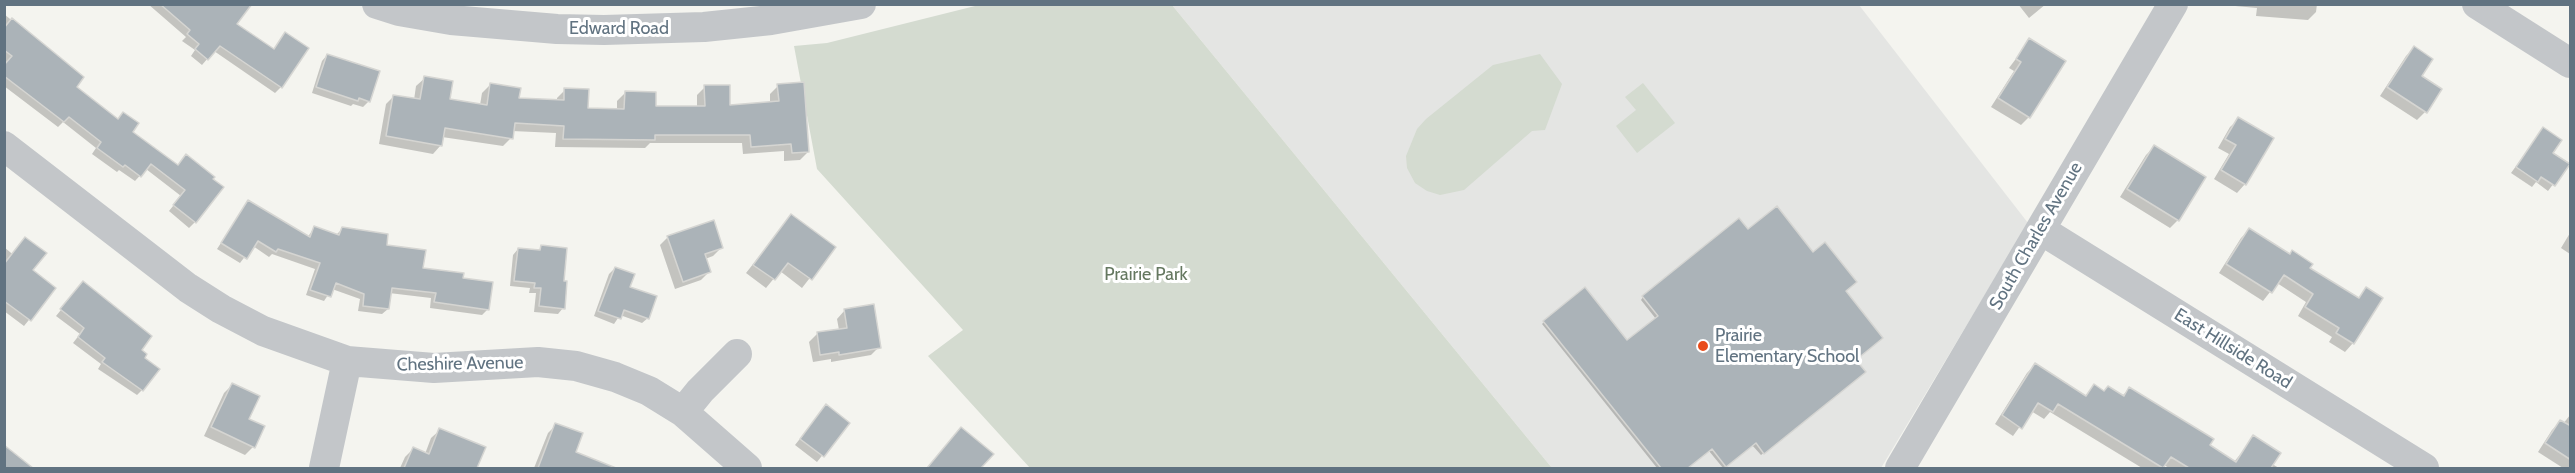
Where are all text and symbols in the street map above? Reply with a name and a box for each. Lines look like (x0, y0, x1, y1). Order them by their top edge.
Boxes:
street label: Edward Road (569, 18, 669, 40)
street label: South Charles Avenue (1985, 158, 2087, 314)
park label: Prairie Park (1104, 264, 1188, 286)
street label: East Hillside Road (2170, 304, 2296, 394)
place label: Prairie Elementary School (1715, 325, 1859, 368)
marker: Prairie Elementary School (1696, 339, 1710, 353)
street label: Cheshire Avenue (396, 352, 524, 376)

